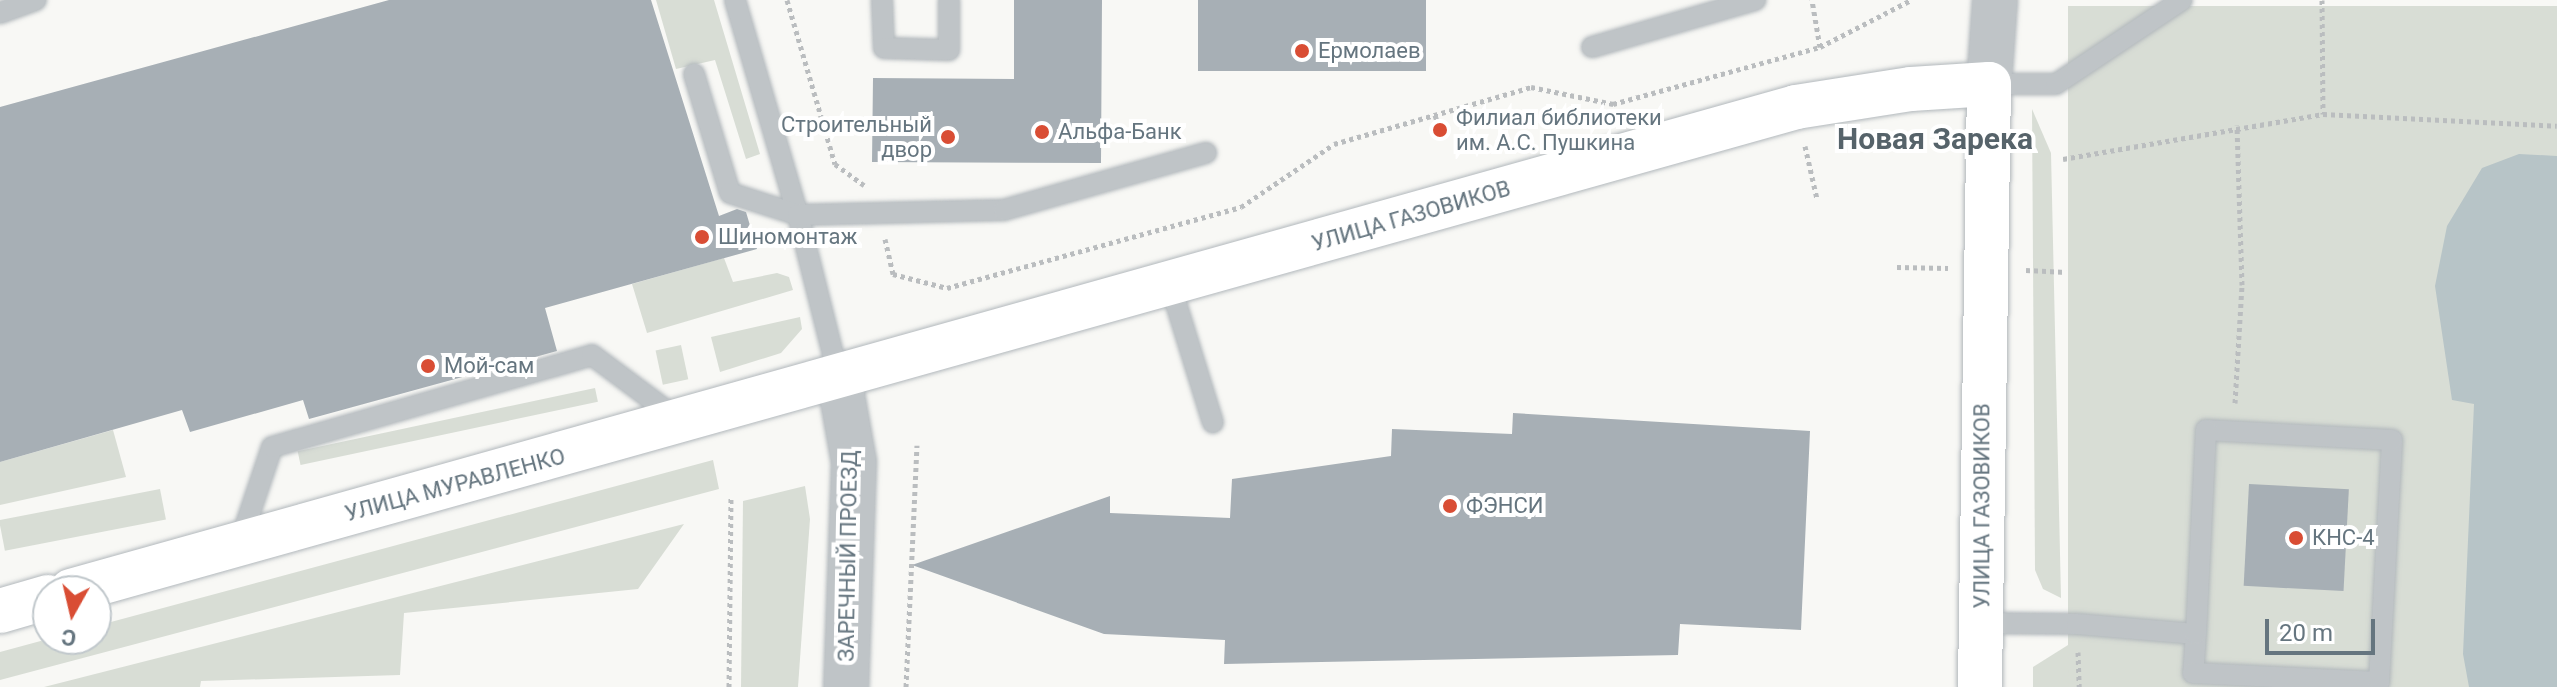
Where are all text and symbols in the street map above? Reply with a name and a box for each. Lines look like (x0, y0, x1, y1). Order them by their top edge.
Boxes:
place label: Ермолаев (1318, 38, 1420, 64)
marker: Ермолаев (1293, 42, 1311, 60)
place label: Филиал библиотеки им. А.С. Пушкина (1456, 104, 1662, 156)
place label: Строительный двор (781, 111, 932, 162)
place label: Альфа-Банк (1058, 119, 1182, 145)
marker: Филиал библиотеки им. А.С. Пушкина (1431, 121, 1449, 139)
district label: Новая Зарека (1837, 121, 2033, 157)
marker: Альфа-Банк (1033, 123, 1051, 141)
marker: Строительный двор (939, 128, 957, 146)
street label: УЛИЦА ГАЗОВИКОВ (1309, 175, 1513, 257)
place label: Шиномонтаж (718, 224, 857, 250)
marker: Шиномонтаж (693, 228, 711, 246)
place label: Мой-сам (444, 353, 534, 379)
marker: Мой-сам (419, 357, 437, 375)
street label: УЛИЦА ГАЗОВИКОВ (1969, 403, 1995, 609)
street label: УЛИЦА МУРАВЛЕНКО (342, 443, 568, 527)
street label: ЗАРЕЧНЫЙ ПРОЕЗД (833, 450, 863, 662)
place label: ФЭНСИ (1466, 493, 1544, 519)
marker: ФЭНСИ (1441, 497, 1459, 515)
place label: КНС-4 (2312, 525, 2375, 551)
marker: КНС-4 (2287, 529, 2305, 547)
north arrow (32, 575, 112, 655)
scale bar (2269, 603, 2379, 653)
text: 20 m (2279, 619, 2333, 647)
text: С (60, 624, 78, 651)

